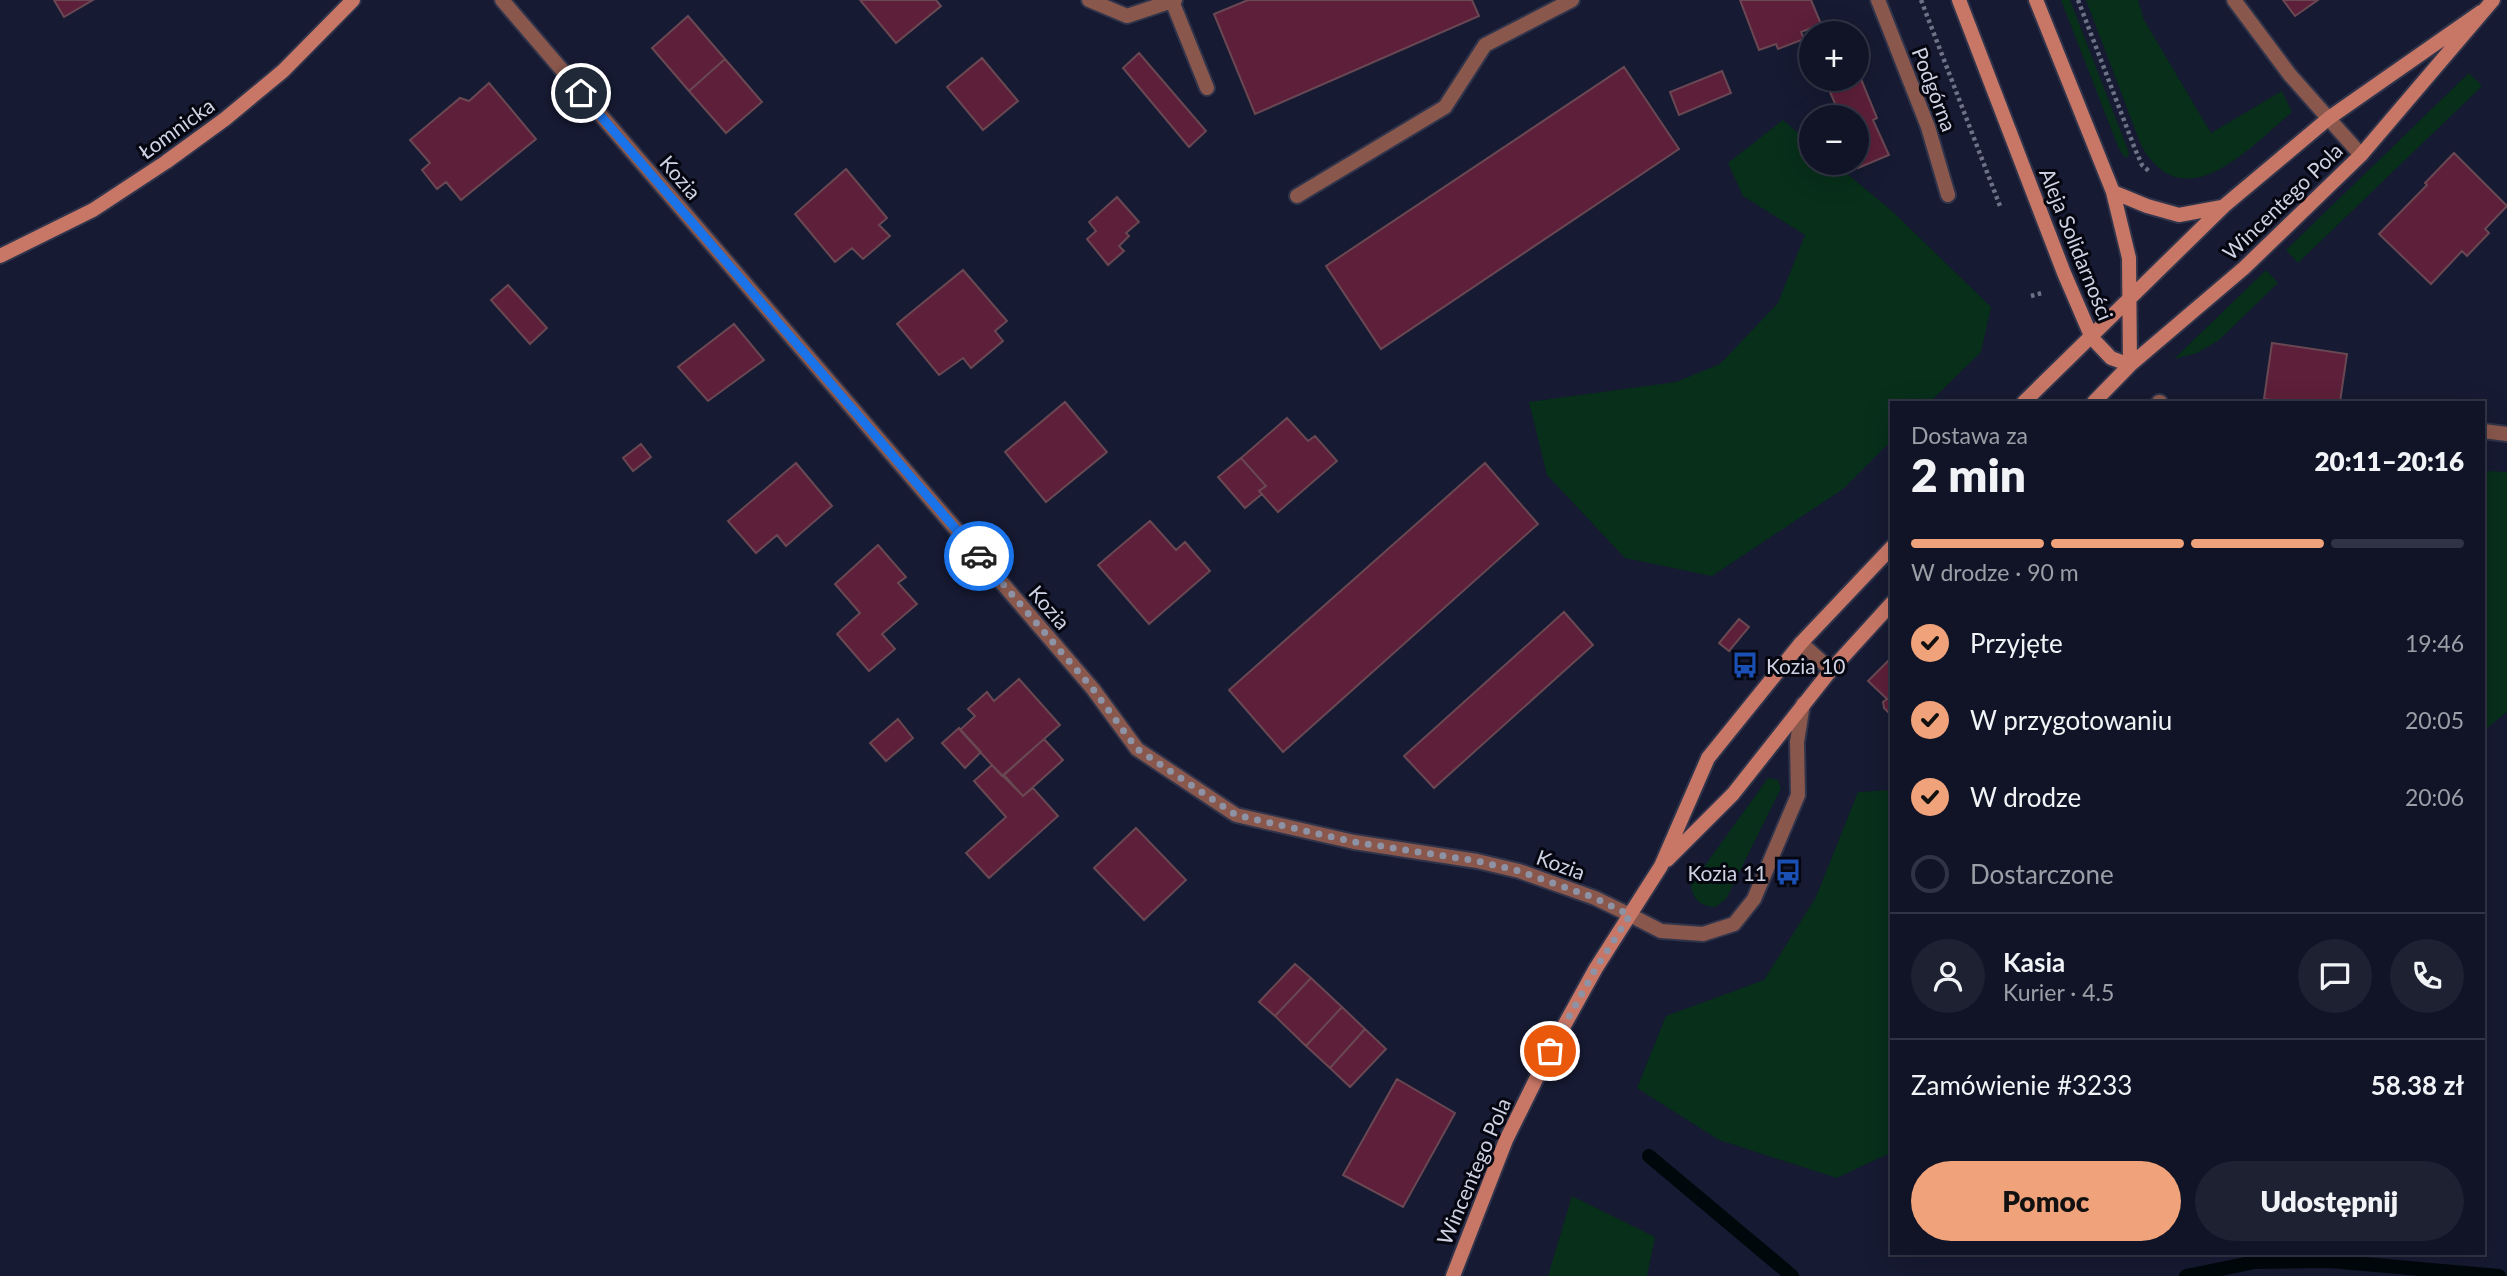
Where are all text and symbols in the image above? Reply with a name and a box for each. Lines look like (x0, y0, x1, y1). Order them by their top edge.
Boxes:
map controls (1799, 21, 1869, 175)
button: + (1799, 21, 1869, 91)
street label: Podgórna (1908, 43, 1962, 135)
pin (551, 63, 611, 123)
icon: home (562, 74, 600, 112)
street label: Łomnicka (133, 92, 219, 164)
button: − (1799, 105, 1869, 175)
street label: Wincentego Pola (2217, 138, 2347, 264)
street label: Kozia (655, 150, 707, 204)
street label: Aleja Solidarności (2035, 164, 2119, 324)
text: Dostawa za (1911, 421, 2028, 449)
text: 20:11–20:16 (2314, 445, 2464, 477)
text: 2 min (1911, 447, 2026, 502)
courier (944, 521, 1014, 591)
icon: car (960, 537, 998, 575)
text: W drodze · 90 m (1911, 558, 2079, 586)
street label: Kozia (1024, 580, 1076, 634)
icon: check (1911, 624, 1949, 662)
text: Przyjęte (1970, 627, 2063, 659)
text: 19:46 (2405, 629, 2464, 657)
bus stop icon: Kozia 10 (1730, 650, 1760, 680)
place label: Kozia 10 (1766, 653, 1846, 678)
icon: check (1911, 701, 1949, 739)
text: W przygotowaniu (1970, 704, 2172, 736)
text: 20:05 (2405, 706, 2464, 734)
icon: check (1911, 778, 1949, 816)
text: W drodze (1970, 781, 2081, 813)
text: 20:06 (2405, 783, 2464, 811)
street label: Kozia (1533, 844, 1589, 884)
bus stop icon: Kozia 11 (1773, 857, 1803, 887)
text: Dostarczone (1970, 858, 2114, 890)
place label: Kozia 11 (1687, 860, 1767, 885)
button: person (1911, 939, 1985, 1013)
button: chat (2298, 939, 2372, 1013)
button: phone (2390, 939, 2464, 1013)
text: Kasia (2003, 946, 2065, 978)
text: Kurier · 4.5 (2003, 978, 2114, 1006)
pin (1520, 1021, 1580, 1081)
icon: bag (1531, 1032, 1569, 1070)
text: Zamówienie #3233 (1911, 1069, 2132, 1101)
text: 58.38 zł (2371, 1069, 2464, 1101)
street label: Wincentego Pola (1431, 1094, 1515, 1248)
button: Pomoc (1911, 1161, 2181, 1241)
button: Udostępnij (2195, 1161, 2464, 1241)

